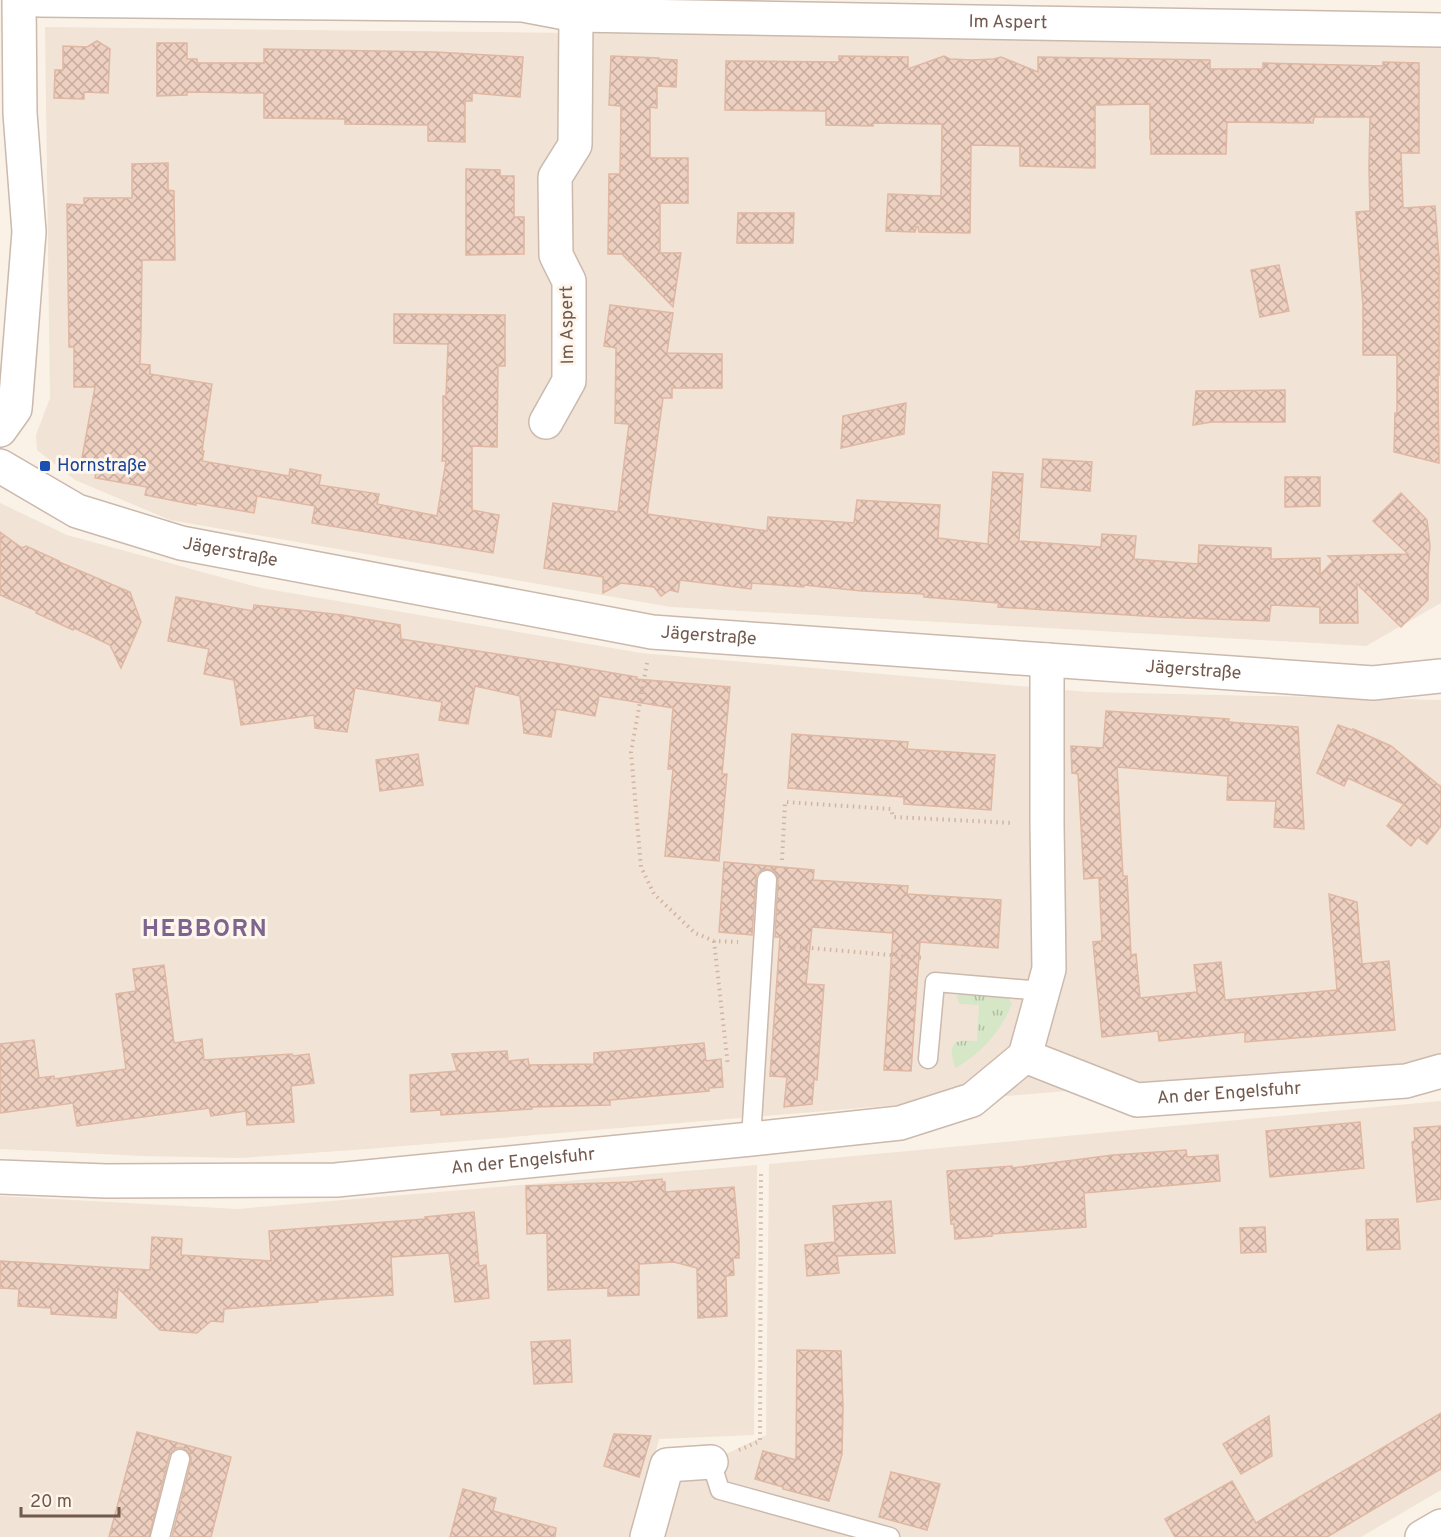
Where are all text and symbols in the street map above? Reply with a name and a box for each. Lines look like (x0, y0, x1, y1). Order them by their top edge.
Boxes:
street label: Im Aspert (968, 10, 1048, 35)
street label: Im Aspert (556, 285, 580, 365)
place label: Hornstraße (57, 455, 147, 478)
marker: Hornstraße (38, 459, 52, 473)
street label: Jägerstraße (181, 532, 280, 573)
street label: Jägerstraße (660, 621, 757, 651)
street label: Jägerstraße (1145, 655, 1242, 685)
district label: HEBBORN (142, 915, 268, 945)
street label: An der Engelsfuhr (1156, 1077, 1302, 1110)
street label: An der Engelsfuhr (450, 1143, 596, 1180)
scale bar (21, 1480, 118, 1518)
text: 20 m (30, 1491, 72, 1514)

